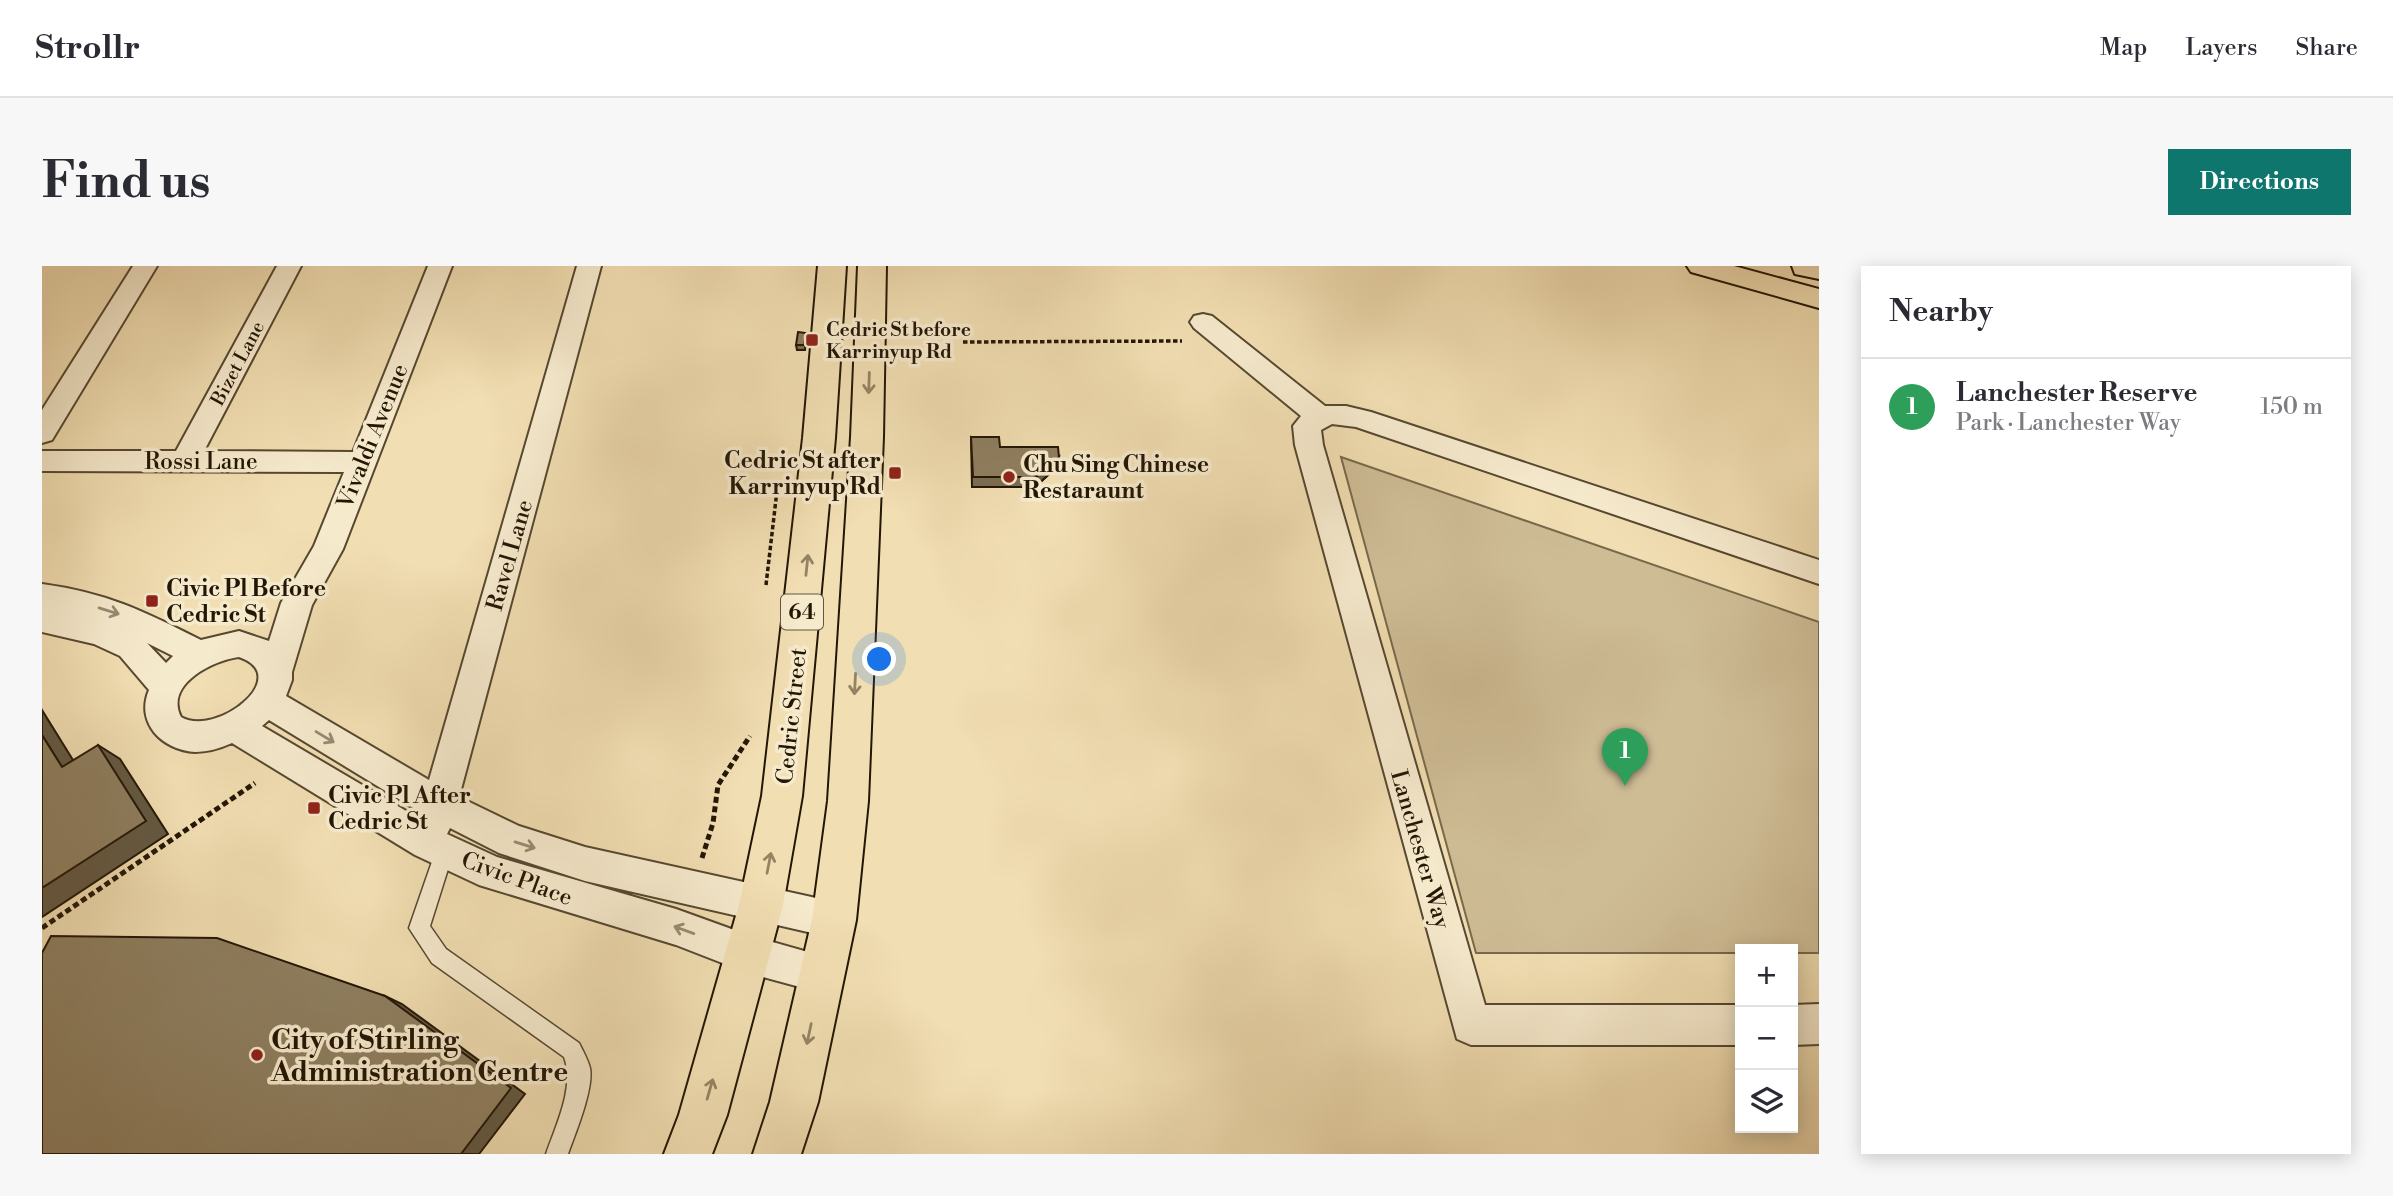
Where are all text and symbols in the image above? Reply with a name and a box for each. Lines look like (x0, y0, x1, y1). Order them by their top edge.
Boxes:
text: Strollr (35, 28, 140, 69)
text: Map (2100, 33, 2147, 63)
text: Layers (2185, 33, 2257, 63)
text: Share (2295, 33, 2358, 63)
button: Directions (2168, 149, 2351, 215)
text: Find us (42, 152, 211, 213)
text: Nearby (1889, 293, 1993, 331)
street label: Bizet Lane (205, 317, 270, 411)
place label: Cedric St before Karrinyup Rd (826, 318, 971, 364)
marker: Cedric St before Karrinyup Rd (804, 332, 820, 348)
street label: Vivaldi Avenue (331, 360, 415, 514)
one-way arrow (863, 371, 876, 394)
text: Lanchester Reserve (1956, 377, 2197, 409)
text: 1 (1906, 393, 1918, 421)
text: 150 m (2260, 393, 2323, 421)
text: Park · Lanchester Way (1956, 409, 2181, 437)
place label: Cedric St after Karrinyup Rd (724, 447, 881, 501)
street label: Rossi Lane (144, 448, 258, 476)
place label: Chu Sing Chinese Restaraunt (1023, 451, 1209, 505)
marker: Cedric St after Karrinyup Rd (887, 465, 903, 481)
marker: Chu Sing Chinese Restaraunt (1001, 469, 1017, 485)
street label: Ravel Lane (481, 496, 539, 614)
one-way arrow (800, 554, 813, 577)
place label: Civic Pl Before Cedric St (166, 575, 326, 629)
marker: Civic Pl Before Cedric St (144, 593, 160, 609)
road number: 64 (781, 594, 823, 630)
one-way arrow (97, 605, 119, 618)
your location (862, 642, 896, 676)
street label: Cedric Street (771, 646, 813, 786)
one-way arrow (848, 672, 861, 695)
pin: 1 (1602, 728, 1648, 786)
one-way arrow (315, 730, 335, 744)
street label: Lanchester Way (1384, 767, 1456, 933)
place label: Civic Pl After Cedric St (328, 782, 471, 836)
marker: Civic Pl After Cedric St (306, 800, 322, 816)
one-way arrow (514, 840, 536, 853)
street label: Civic Place (457, 846, 576, 912)
one-way arrow (763, 852, 777, 875)
one-way arrow (674, 923, 696, 935)
map controls (1735, 944, 1798, 1133)
button: + (1735, 944, 1798, 1007)
button: − (1735, 1007, 1798, 1070)
one-way arrow (801, 1022, 815, 1045)
place label: City of Stirling Administration Centre (270, 1023, 568, 1090)
marker: City of Stirling Administration Centre (249, 1047, 265, 1063)
button: layers (1735, 1070, 1798, 1133)
one-way arrow (704, 1078, 717, 1100)

